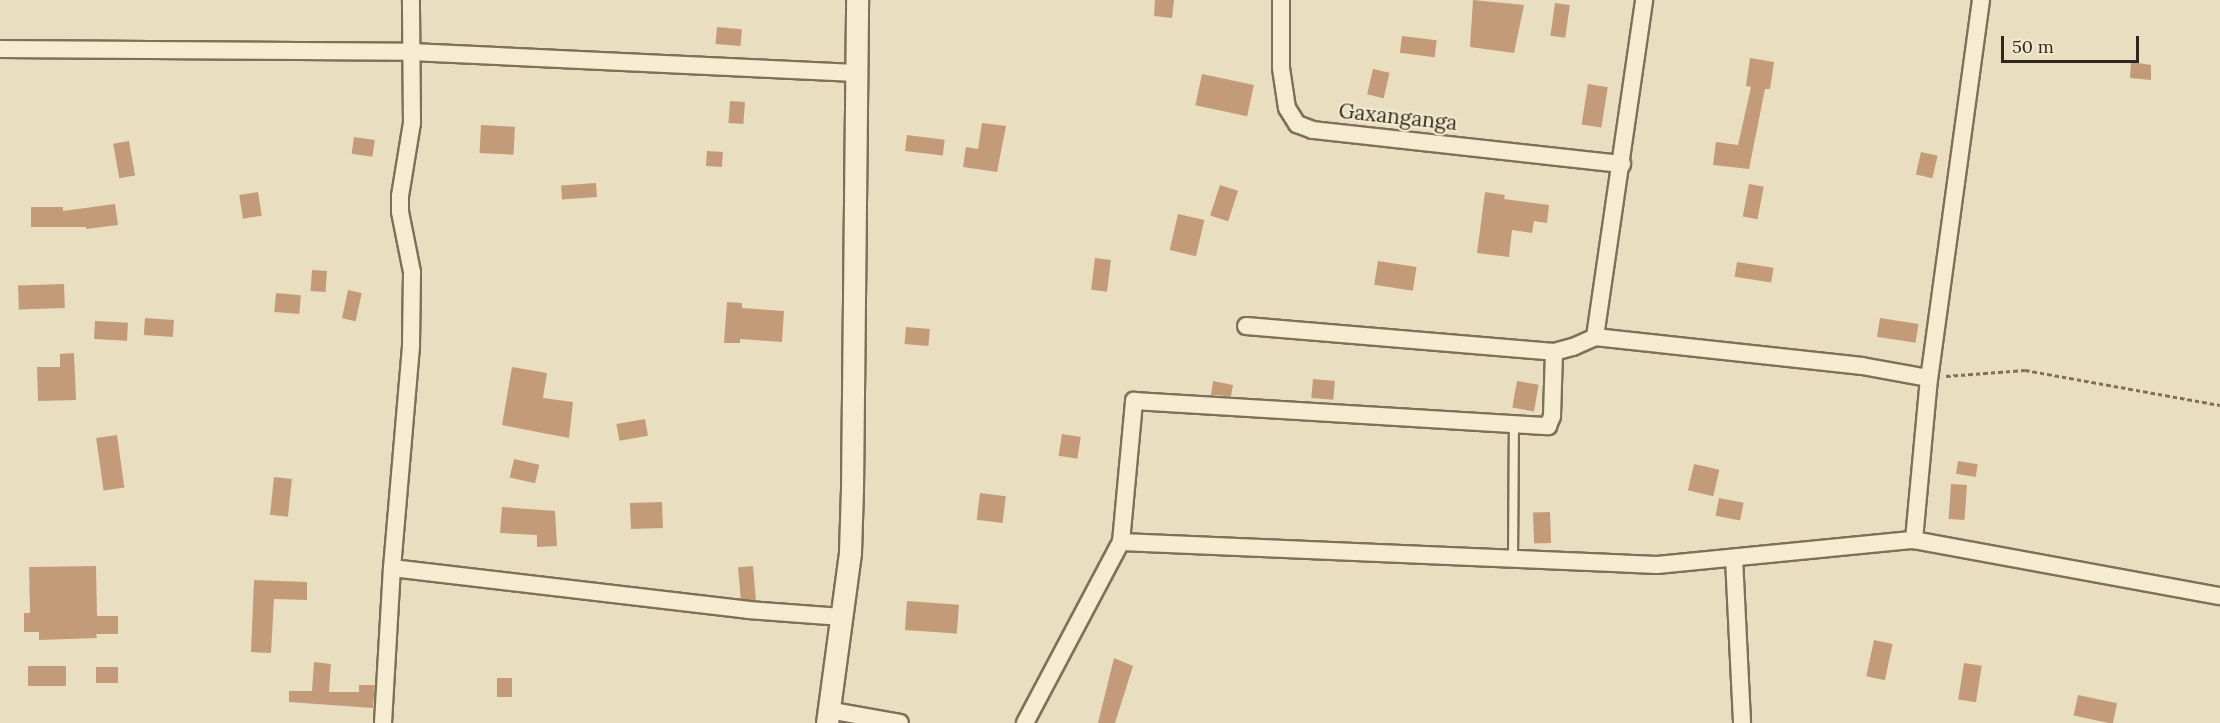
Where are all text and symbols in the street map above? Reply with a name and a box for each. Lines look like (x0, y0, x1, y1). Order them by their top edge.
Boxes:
scale bar (2004, 24, 2142, 62)
text: 50 m (2012, 35, 2054, 58)
street label: Gaxanganga (1337, 98, 1459, 136)

